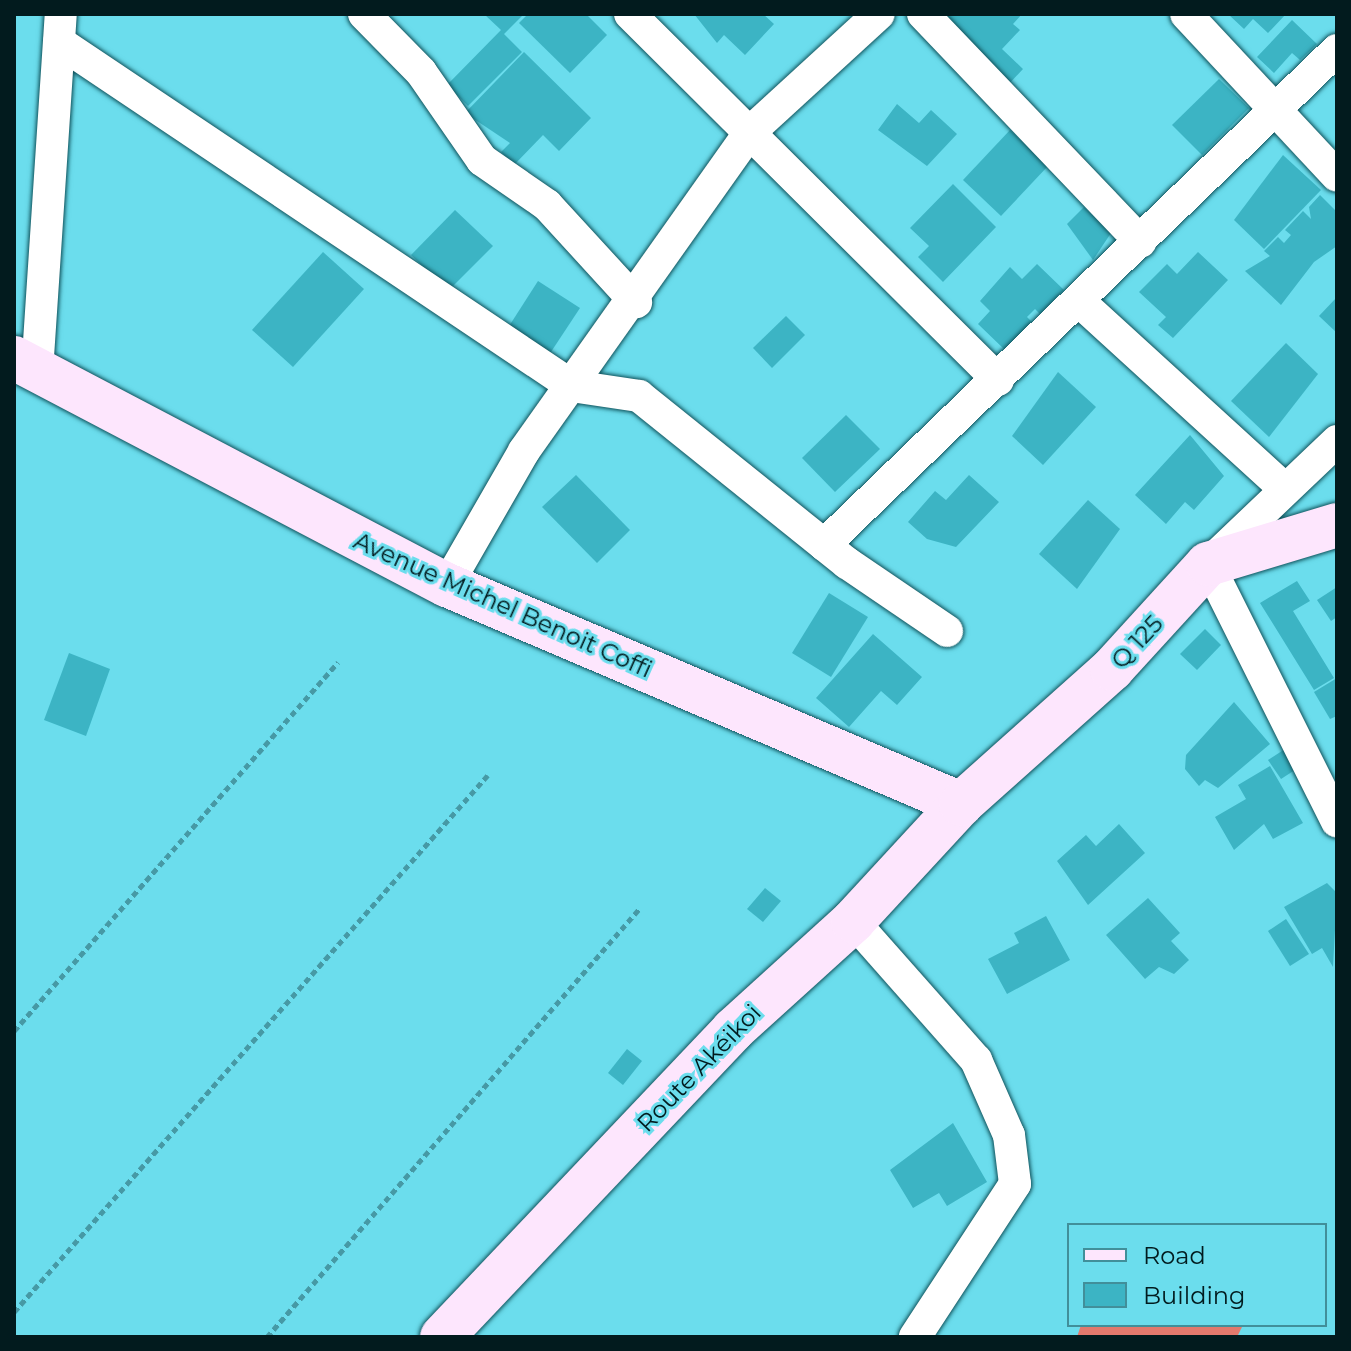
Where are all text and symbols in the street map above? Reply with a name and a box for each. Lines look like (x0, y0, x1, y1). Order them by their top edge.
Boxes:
street label: Avenue Michel Benoit Coffi (349, 526, 657, 684)
street label: Q 125 (1105, 609, 1169, 675)
street label: Route Akéikoi (631, 998, 767, 1138)
legend (1067, 1223, 1327, 1327)
text: Road (1143, 1241, 1206, 1270)
text: Building (1143, 1281, 1246, 1310)

